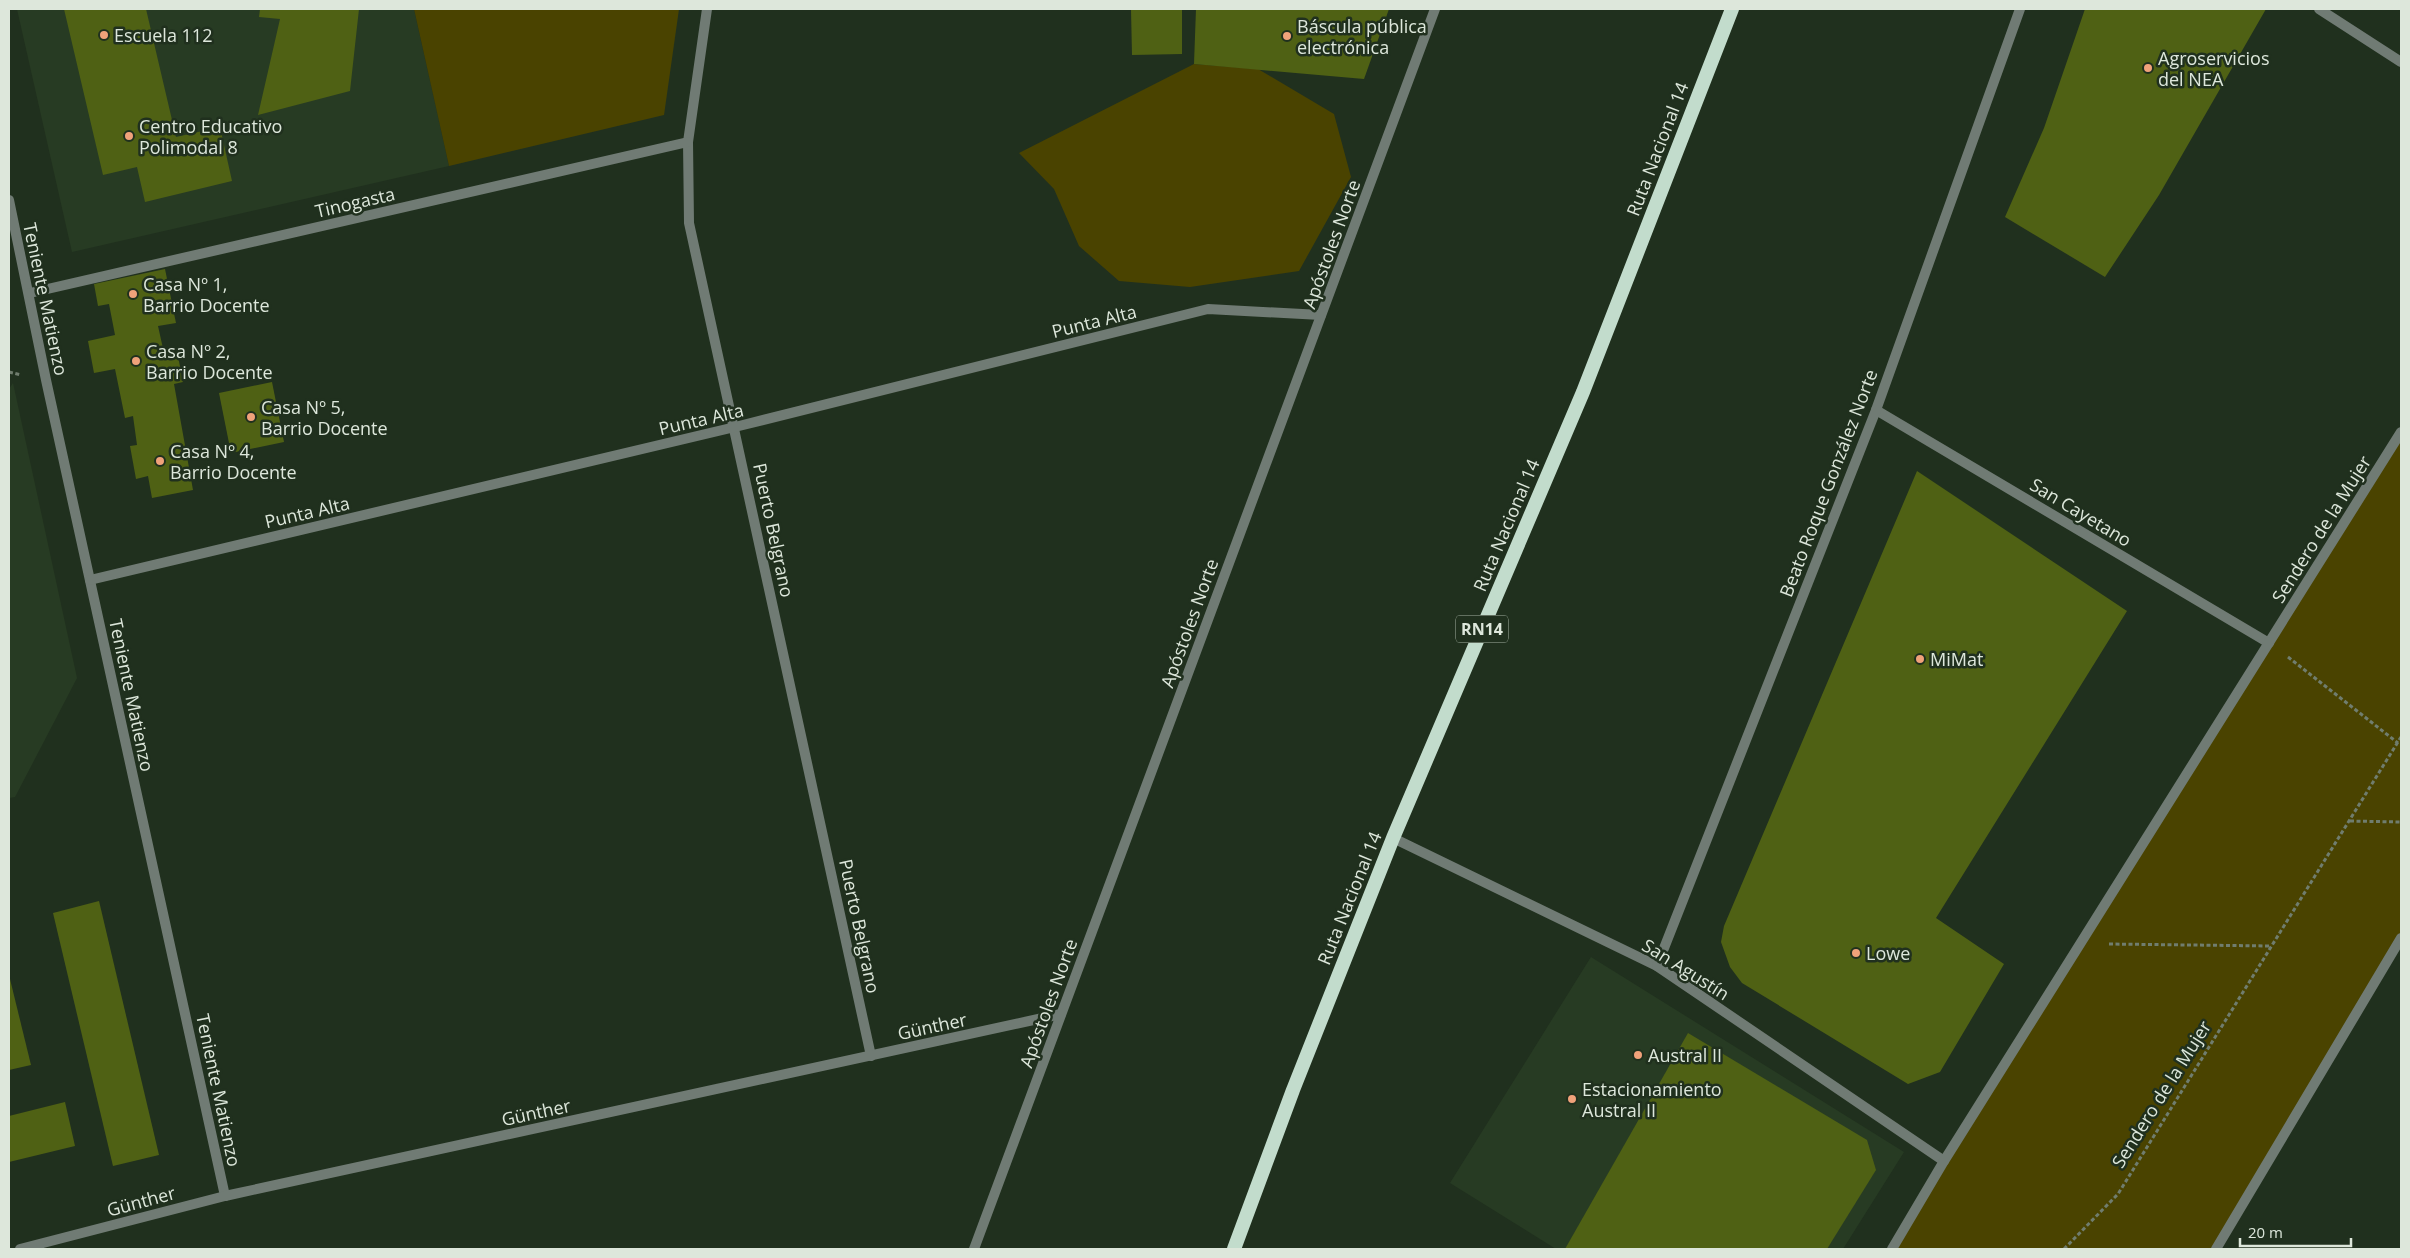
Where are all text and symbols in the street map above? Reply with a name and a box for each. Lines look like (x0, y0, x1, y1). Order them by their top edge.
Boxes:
place label: Báscula pública electrónica (1297, 14, 1427, 59)
place label: Escuela 112 (114, 23, 212, 47)
marker: Escuela 112 (98, 29, 110, 41)
marker: Báscula pública electrónica (1281, 30, 1293, 42)
place label: Agroservicios del NEA (2158, 46, 2270, 91)
marker: Agroservicios del NEA (2142, 62, 2154, 74)
street label: Ruta Nacional 14 (1620, 79, 1694, 219)
place label: Centro Educativo Polimodal 8 (139, 114, 282, 159)
marker: Centro Educativo Polimodal 8 (123, 130, 135, 142)
street label: Apóstoles Norte (1297, 176, 1365, 312)
street label: Tinogasta (313, 181, 397, 223)
street label: Teniente Matienzo (18, 220, 74, 378)
place label: Casa Nº 1, Barrio Docente (143, 272, 270, 317)
marker: Casa Nº 1, Barrio Docente (127, 288, 139, 300)
street label: Punta Alta (1049, 299, 1139, 343)
place label: Casa Nº 2, Barrio Docente (146, 339, 273, 384)
marker: Casa Nº 2, Barrio Docente (130, 355, 142, 367)
street label: Beato Roque González Norte (1773, 366, 1883, 600)
place label: Casa Nº 5, Barrio Docente (261, 395, 388, 440)
street label: Punta Alta (656, 398, 746, 440)
marker: Casa Nº 5, Barrio Docente (245, 411, 257, 423)
place label: Casa Nº 4, Barrio Docente (170, 439, 297, 484)
street label: Sendero de la Mujer (2266, 450, 2376, 607)
marker: Casa Nº 4, Barrio Docente (154, 455, 166, 467)
street label: Ruta Nacional 14 (1467, 455, 1545, 595)
street label: Puerto Belgrano (748, 461, 800, 599)
street label: San Cayetano (2026, 472, 2136, 552)
street label: Punta Alta (262, 491, 352, 533)
street label: Apóstoles Norte (1155, 555, 1223, 691)
street label: Teniente Matienzo (104, 616, 160, 774)
road number: RN14 (1456, 616, 1508, 642)
place label: MiMat (1930, 647, 1983, 671)
marker: MiMat (1914, 653, 1926, 665)
street label: Ruta Nacional 14 (1311, 828, 1387, 968)
street label: Puerto Belgrano (834, 857, 886, 995)
street label: San Agustín (1638, 933, 1734, 1005)
street label: Apóstoles Norte (1014, 935, 1082, 1071)
place label: Lowe (1866, 941, 1910, 965)
marker: Lowe (1850, 947, 1862, 959)
street label: Günther (895, 1007, 969, 1045)
street label: Teniente Matienzo (191, 1011, 247, 1169)
street label: Sendero de la Mujer (2106, 1015, 2216, 1172)
place label: Austral II (1648, 1043, 1722, 1067)
marker: Austral II (1632, 1049, 1644, 1061)
place label: Estacionamiento Austral II (1582, 1077, 1722, 1122)
street label: Günther (499, 1093, 573, 1131)
marker: Estacionamiento Austral II (1566, 1093, 1578, 1105)
street label: Günther (104, 1180, 179, 1222)
scale bar (2240, 1216, 2351, 1248)
text: 20 m (2248, 1222, 2283, 1242)

